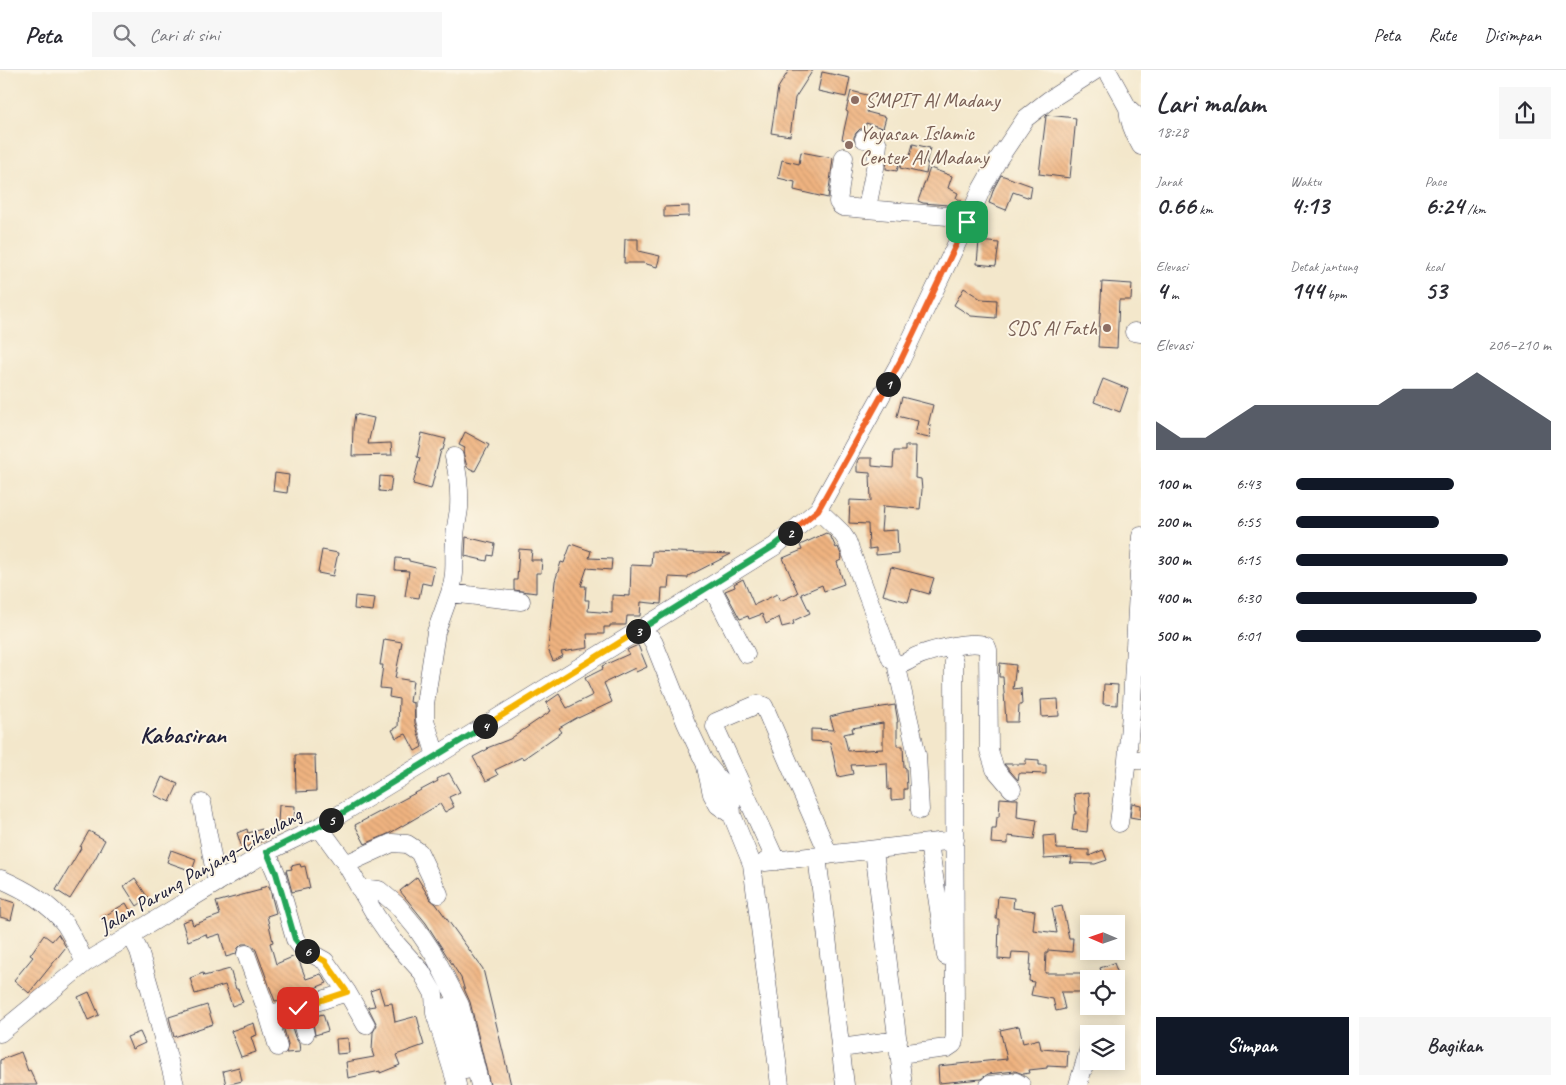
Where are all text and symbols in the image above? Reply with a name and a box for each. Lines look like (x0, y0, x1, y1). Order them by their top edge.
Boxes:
search box (92, 12, 442, 57)
text: Peta (25, 20, 62, 50)
icon: search (110, 21, 138, 49)
text: Cari di sini (150, 23, 220, 47)
text: Peta (1374, 24, 1401, 46)
text: Rute (1429, 24, 1456, 46)
text: Disimpan (1484, 24, 1541, 46)
text: Lari malam (1156, 85, 1265, 120)
place label: SMPIT Al Madany (865, 87, 1002, 113)
button: share (1499, 87, 1551, 139)
marker: SMPIT Al Madany (849, 94, 861, 106)
place label: Yayasan Islamic Center Al Madany (859, 120, 990, 170)
text: 18:28 (1156, 122, 1188, 142)
marker: Yayasan Islamic Center Al Madany (843, 139, 855, 151)
text: Jarak (1156, 173, 1182, 190)
text: Waktu (1290, 173, 1321, 190)
text: Pace (1425, 173, 1446, 190)
text: 0.66 (1156, 190, 1196, 222)
text: 4:13 (1290, 190, 1329, 222)
text: 6:24 (1425, 190, 1464, 222)
pin (946, 201, 988, 243)
text: km (1196, 201, 1213, 218)
text: /km (1464, 201, 1486, 218)
icon: arrive (953, 208, 981, 236)
text: Elevasi (1156, 258, 1188, 275)
text: Detak jantung (1290, 258, 1358, 275)
text: kcal (1425, 258, 1443, 275)
text: 4 (1156, 275, 1167, 307)
text: 144 (1290, 275, 1324, 307)
text: 53 (1425, 275, 1447, 307)
text: m (1167, 286, 1179, 303)
text: bpm (1324, 286, 1347, 303)
place label: SDS Al Fath (1006, 315, 1097, 341)
marker: SDS Al Fath (1101, 322, 1113, 334)
text: Elevasi (1156, 335, 1193, 355)
text: 206–210 m (1488, 335, 1551, 355)
pin: 1 (876, 372, 900, 396)
text: 1 (885, 376, 892, 393)
text: 100 m (1156, 474, 1191, 494)
text: 6:43 (1236, 474, 1261, 494)
text: 200 m (1156, 512, 1191, 532)
text: 6:55 (1236, 512, 1261, 532)
pin: 2 (778, 520, 802, 546)
text: 2 (787, 525, 794, 542)
text: 300 m (1156, 550, 1191, 570)
text: 6:15 (1236, 550, 1261, 570)
text: 400 m (1156, 588, 1191, 608)
text: 6:30 (1236, 588, 1261, 608)
pin: 3 (626, 618, 650, 644)
text: 3 (635, 623, 642, 640)
text: 500 m (1156, 626, 1190, 646)
text: 6:01 (1236, 626, 1261, 646)
pin: 4 (472, 714, 498, 738)
text: 4 (482, 718, 489, 735)
district label: Kabasiran (140, 720, 227, 750)
street label: Jalan Parung Panjang–Ciheulang (93, 800, 308, 939)
pin: 5 (318, 808, 344, 832)
text: 5 (328, 812, 335, 829)
north arrow (1080, 915, 1125, 960)
map controls (1080, 915, 1125, 1070)
pin: 6 (294, 938, 320, 964)
text: 6 (304, 943, 311, 960)
button: locate (1080, 970, 1125, 1015)
pin (277, 987, 319, 1029)
icon: check (284, 994, 312, 1022)
button: Simpan (1156, 1017, 1349, 1075)
button: Bagikan (1359, 1017, 1551, 1075)
button: layers (1080, 1025, 1125, 1070)

